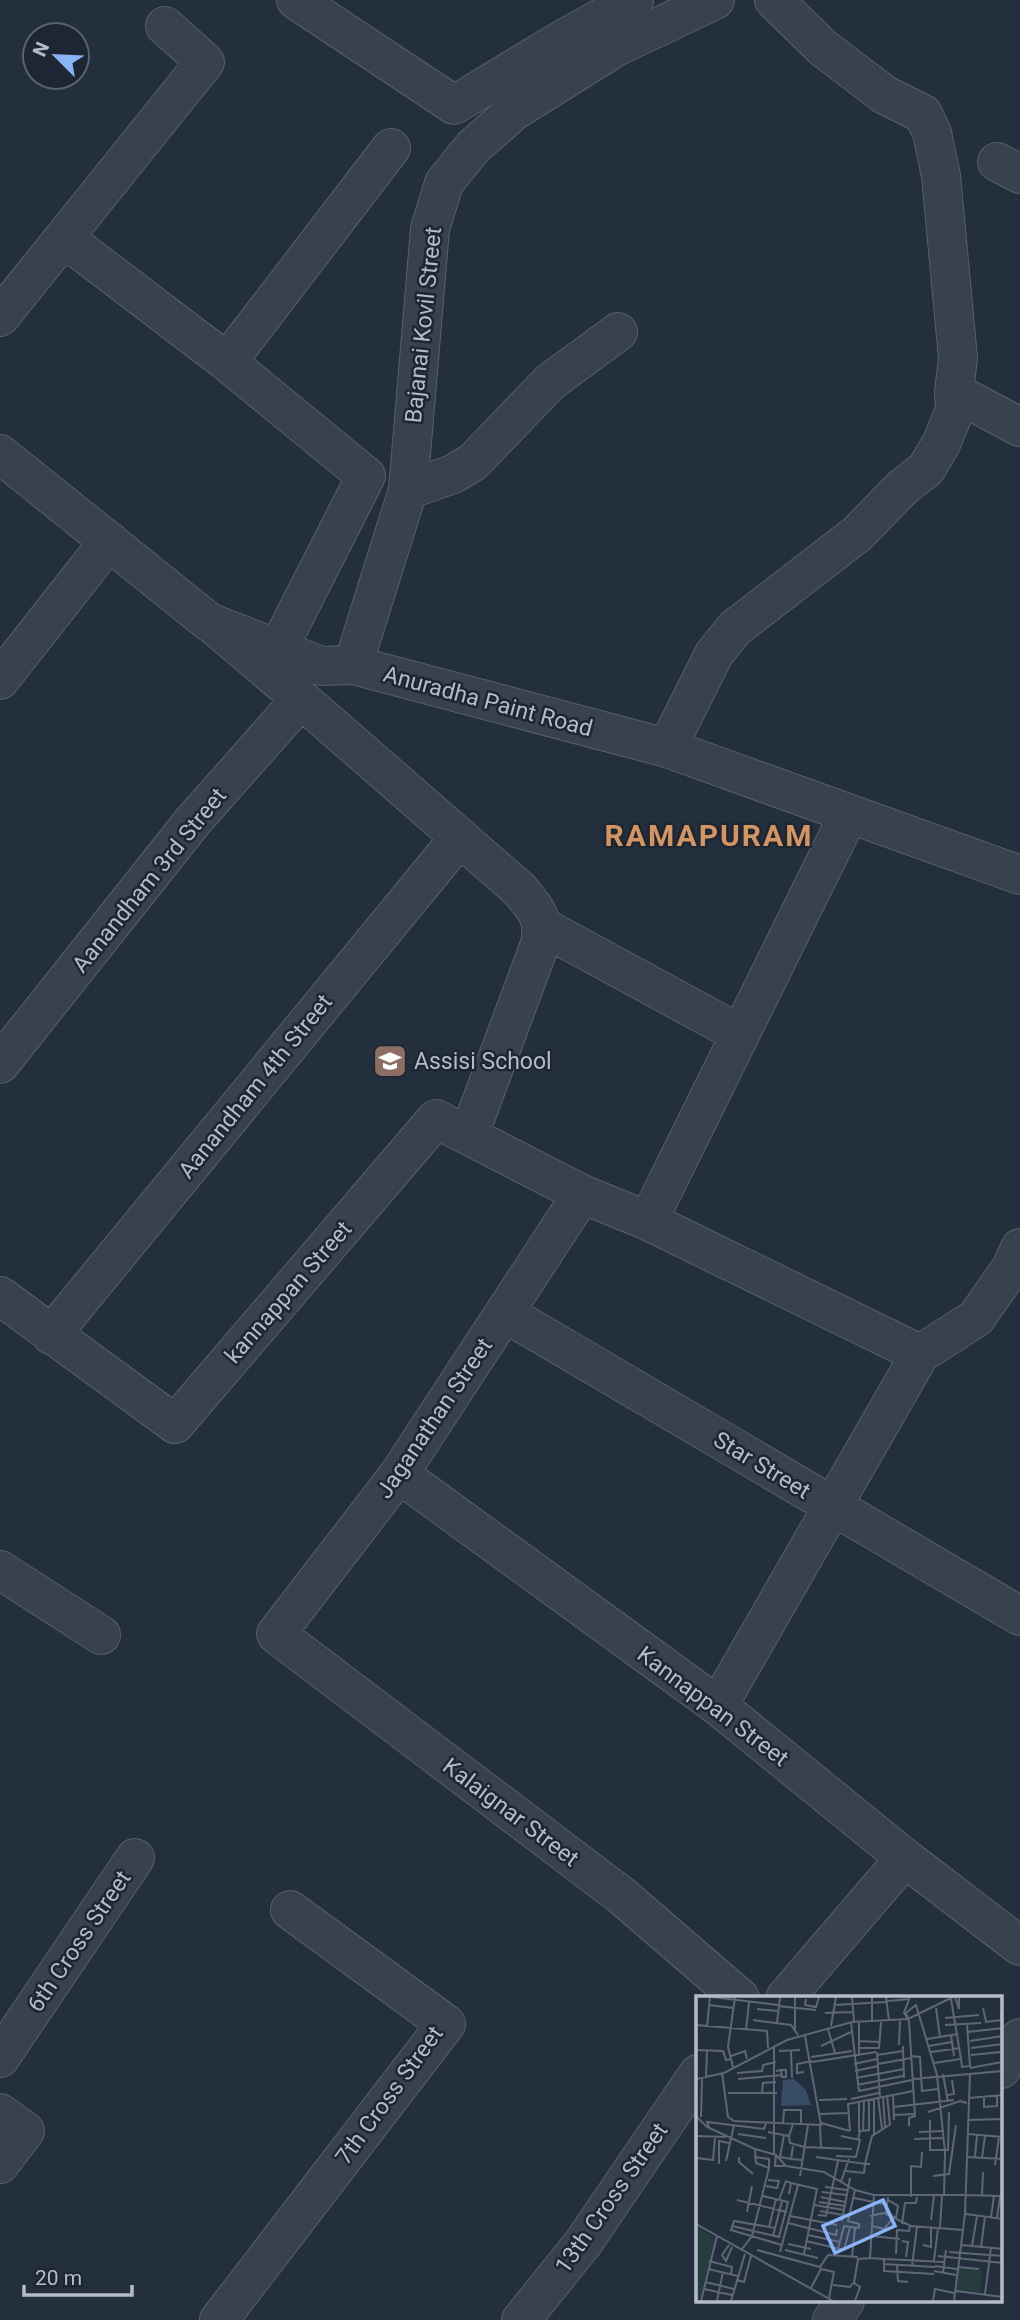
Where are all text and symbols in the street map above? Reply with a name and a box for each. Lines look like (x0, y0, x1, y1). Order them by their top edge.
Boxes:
north arrow (21, 21, 91, 91)
text: N (28, 38, 54, 60)
street label: Bajanai Kovil Street (400, 226, 447, 425)
street label: Anuradha Paint Road (380, 661, 595, 742)
street label: Aanandham 3rd Street (67, 783, 232, 978)
district label: RAMAPURAM (605, 818, 813, 853)
street label: Aanandham 4th Street (173, 989, 338, 1184)
school or university icon: Assisi School (371, 1042, 409, 1080)
place label: Assisi School (414, 1048, 552, 1075)
street label: kannappan Street (219, 1216, 357, 1369)
street label: Jaganathan Street (371, 1333, 498, 1504)
street label: Star Street (709, 1426, 815, 1505)
street label: Kannappan Street (632, 1641, 794, 1772)
street label: Kalaignar Street (438, 1753, 584, 1872)
street label: 6th Cross Street (22, 1865, 137, 2017)
inset map (696, 1996, 1002, 2302)
street label: 7th Cross Street (330, 2021, 449, 2170)
street label: 13th Cross Street (549, 2118, 673, 2279)
scale bar (24, 2254, 133, 2298)
text: 20 m (35, 2266, 82, 2290)

